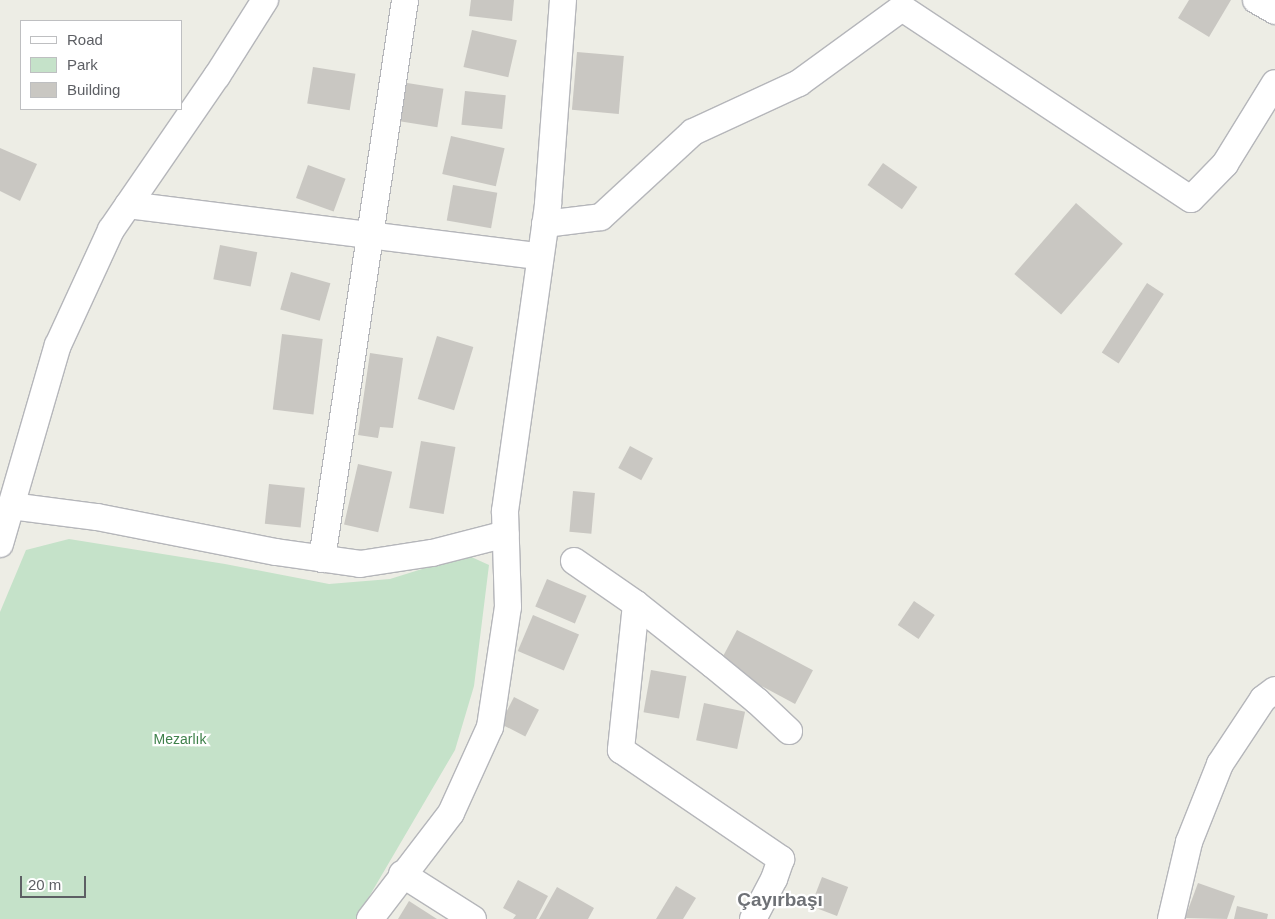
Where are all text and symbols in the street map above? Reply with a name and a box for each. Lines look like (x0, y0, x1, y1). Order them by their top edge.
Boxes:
legend (20, 20, 182, 110)
text: Road (67, 31, 103, 48)
text: Park (67, 56, 98, 73)
text: Building (67, 81, 120, 98)
park label: Mezarlık (154, 731, 206, 747)
scale bar (22, 866, 89, 898)
text: 20 m (28, 876, 61, 893)
district label: Çayırbaşı (737, 889, 823, 911)

